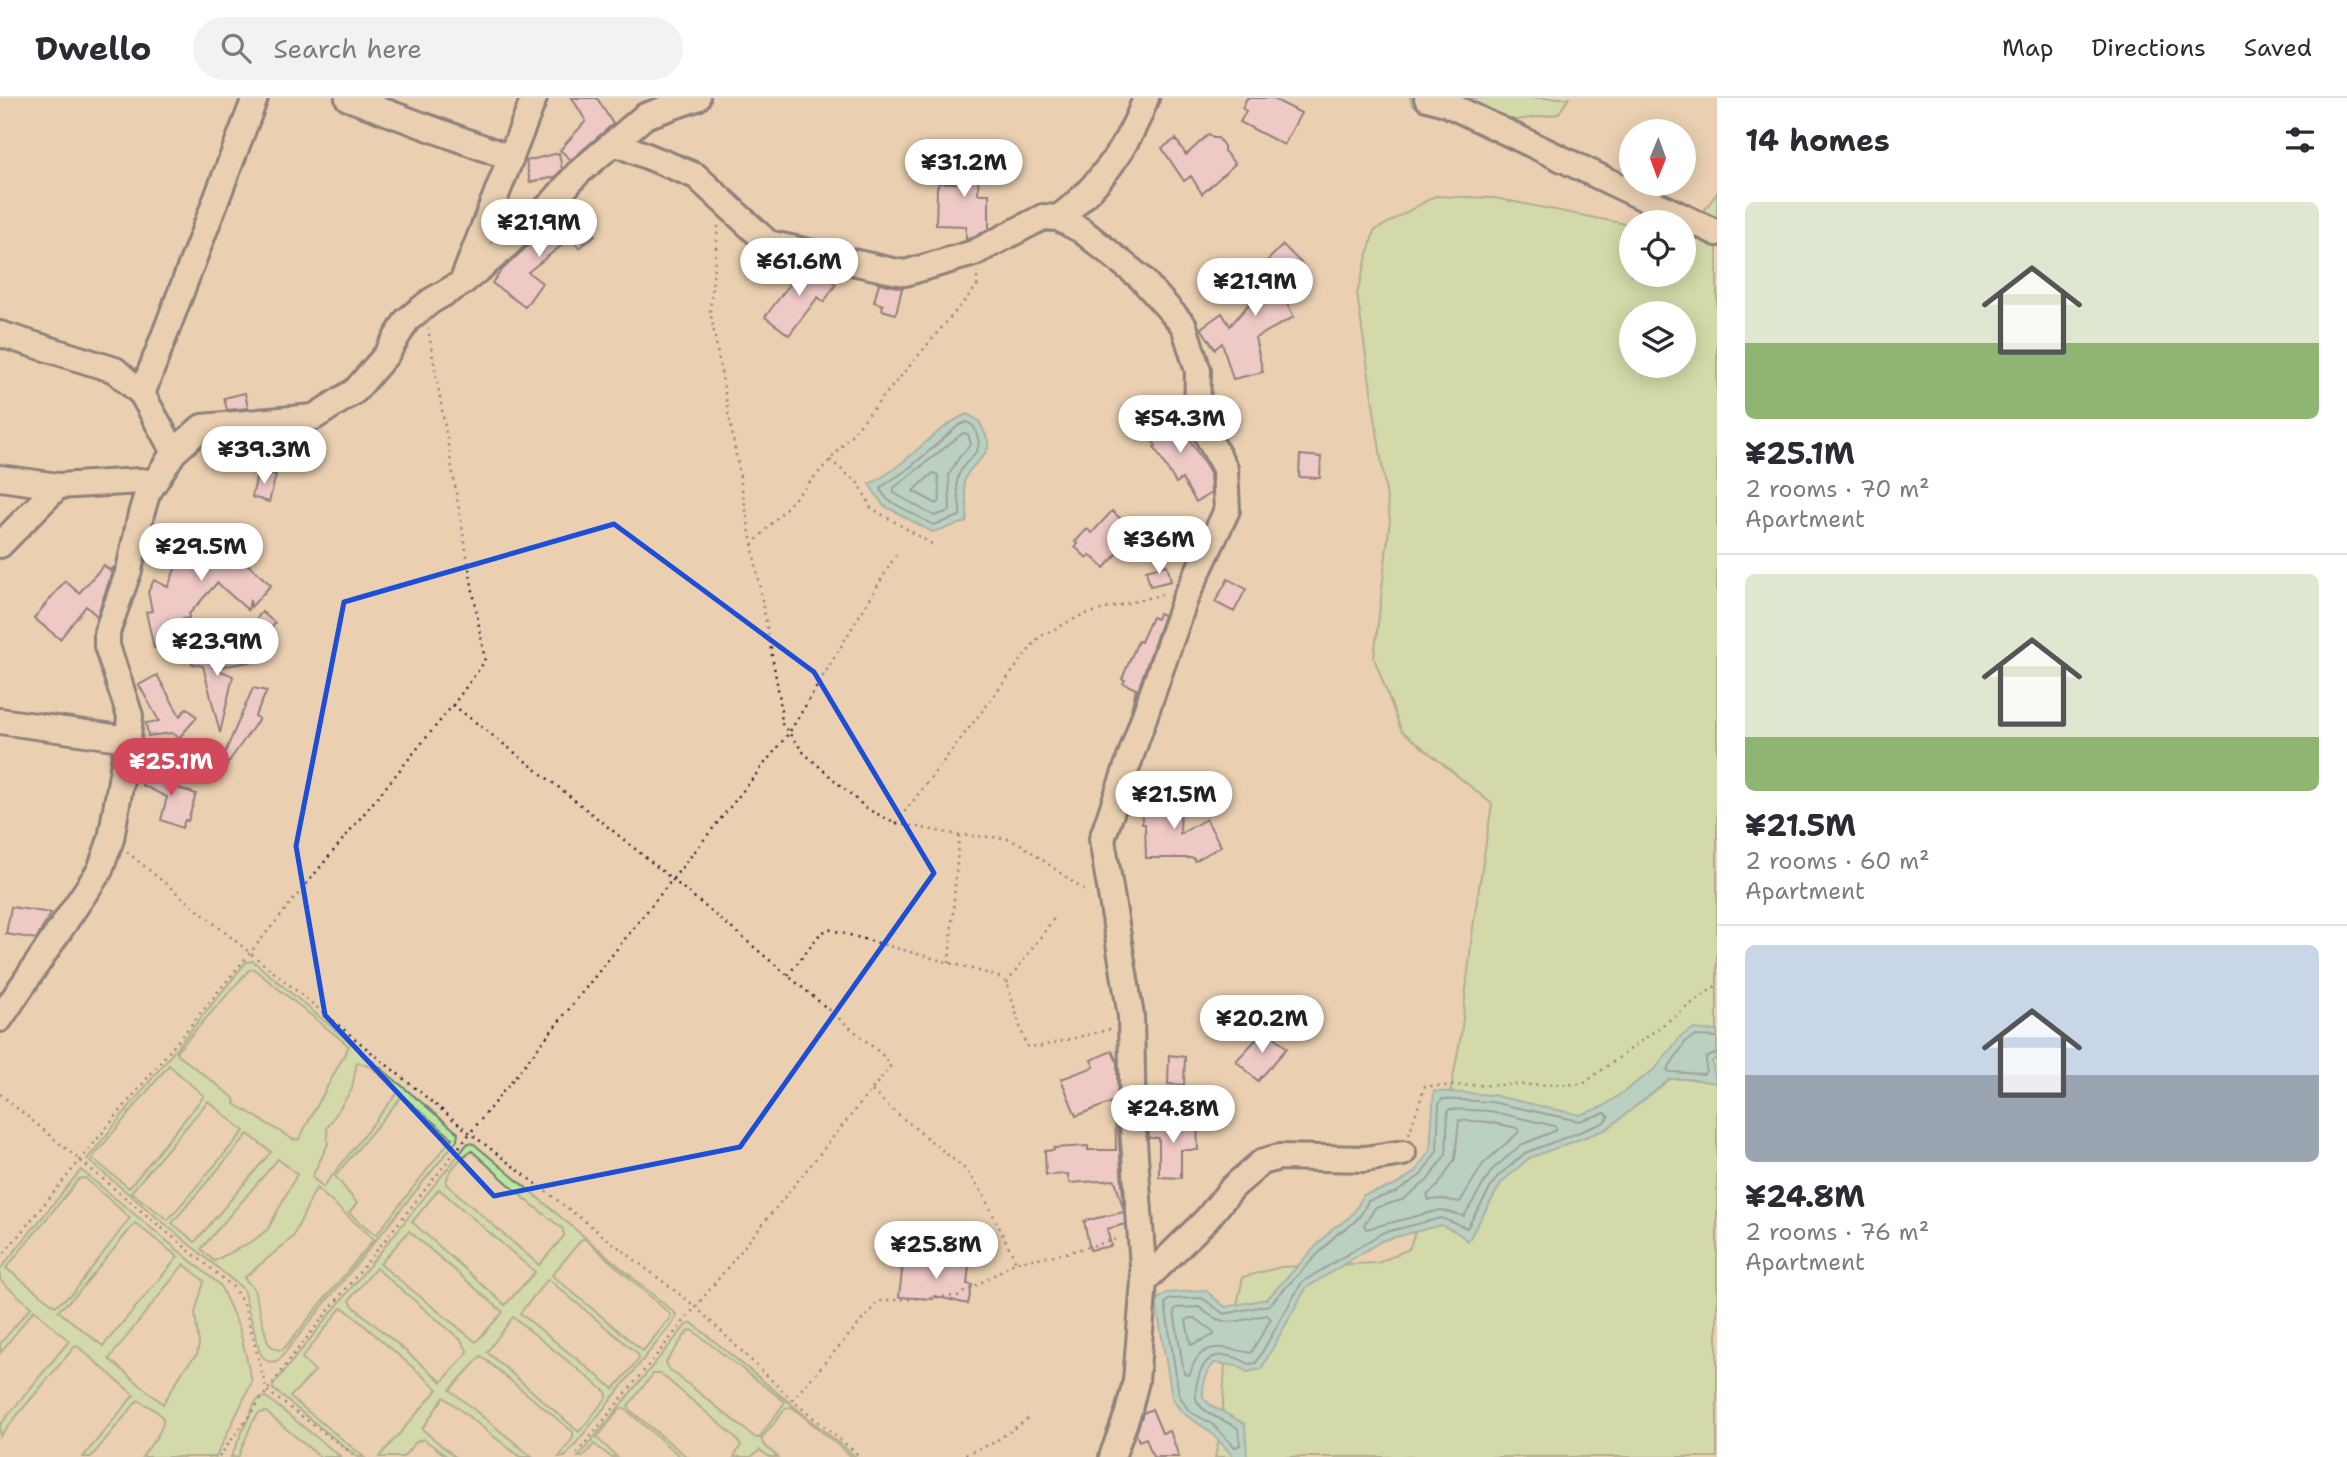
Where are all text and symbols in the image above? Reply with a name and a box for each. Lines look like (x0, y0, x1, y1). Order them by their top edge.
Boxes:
search box (193, 17, 683, 80)
text: Dwello (35, 26, 151, 71)
icon: search (217, 29, 255, 67)
text: Search here (273, 31, 422, 66)
text: Map (2002, 32, 2053, 64)
text: Directions (2091, 32, 2206, 64)
text: Saved (2244, 32, 2312, 64)
north arrow (1619, 119, 1696, 196)
map controls (1619, 119, 1696, 378)
text: 14 homes (1745, 120, 1890, 161)
icon: filters (2281, 121, 2319, 159)
pin: ¥31.2M (907, 140, 1021, 199)
text: ¥31.2M (921, 147, 1007, 177)
pin: ¥21.9M (482, 200, 596, 259)
text: ¥21.9M (497, 207, 581, 237)
button: locate (1619, 210, 1696, 287)
pin: ¥61.6M (742, 238, 856, 298)
text: ¥61.6M (756, 246, 842, 276)
icon: home (1969, 247, 2095, 373)
pin: ¥21.9M (1198, 258, 1312, 318)
text: ¥21.9M (1213, 266, 1297, 296)
button: layers (1619, 301, 1696, 378)
pin: ¥54.3M (1123, 396, 1237, 455)
text: ¥54.3M (1134, 403, 1226, 433)
pin: ¥39.3M (207, 426, 321, 486)
text: ¥25.1M (1745, 433, 1855, 474)
text: ¥39.3M (217, 434, 311, 464)
text: 2 rooms · 70 m² (1745, 474, 1930, 504)
text: Apartment (1745, 504, 1865, 534)
pin: ¥36M (1118, 517, 1200, 576)
pin: ¥29.5M (144, 524, 258, 583)
text: ¥36M (1123, 524, 1195, 554)
text: ¥29.5M (155, 531, 247, 561)
pin: ¥23.9M (160, 618, 274, 678)
icon: home (1969, 619, 2095, 745)
text: ¥23.9M (172, 626, 262, 656)
pin: ¥25.1M (114, 738, 228, 798)
text: ¥25.1M (129, 746, 213, 776)
pin: ¥21.5M (1117, 772, 1231, 831)
text: ¥21.5M (1131, 779, 1217, 809)
text: ¥21.5M (1745, 805, 1856, 846)
text: 2 rooms · 60 m² (1745, 846, 1930, 876)
text: Apartment (1745, 876, 1865, 906)
icon: home (1969, 990, 2095, 1116)
pin: ¥20.2M (1205, 996, 1319, 1055)
text: ¥20.2M (1216, 1003, 1308, 1033)
pin: ¥24.8M (1116, 1086, 1230, 1145)
text: ¥24.8M (1127, 1093, 1219, 1123)
text: ¥24.8M (1745, 1176, 1865, 1217)
text: 2 rooms · 76 m² (1745, 1217, 1929, 1247)
pin: ¥25.8M (879, 1222, 993, 1281)
text: ¥25.8M (890, 1229, 982, 1259)
text: Apartment (1745, 1247, 1865, 1277)

